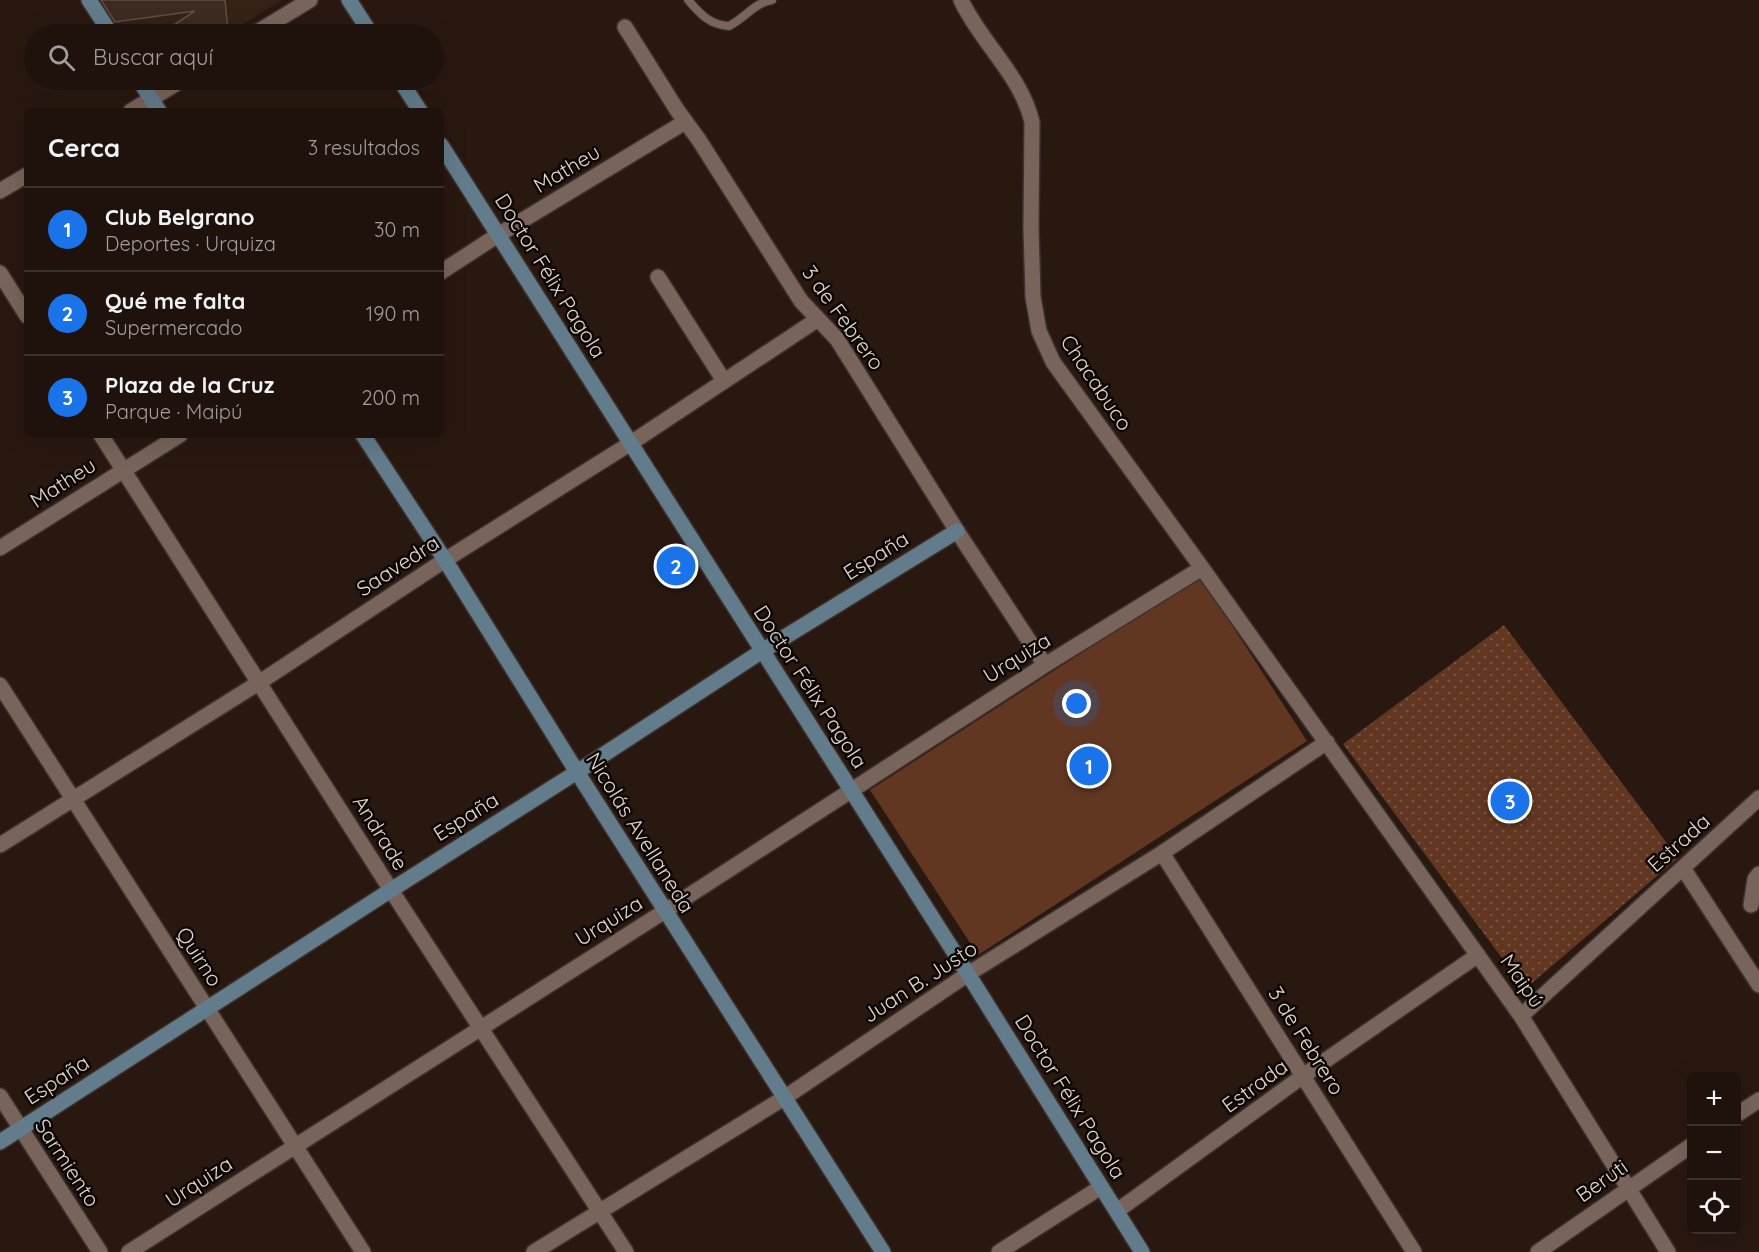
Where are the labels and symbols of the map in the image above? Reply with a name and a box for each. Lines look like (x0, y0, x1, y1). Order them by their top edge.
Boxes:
street label: Matheu (529, 138, 604, 198)
street label: Doctor Félix Pagola (490, 188, 612, 363)
street label: 3 de Febrero (797, 260, 890, 375)
street label: Chacabuco (1055, 329, 1138, 435)
street label: Matheu (25, 451, 100, 513)
street label: España (838, 525, 913, 585)
street label: Saavedra (351, 529, 444, 601)
pin: 2 (656, 544, 696, 588)
street label: Doctor Félix Pagola (748, 600, 873, 773)
street label: Urquiza (978, 626, 1055, 688)
your location (1062, 689, 1091, 718)
pin: 1 (1070, 744, 1108, 789)
street label: Nicolás Avellaneda (581, 747, 701, 917)
pin: 3 (1490, 778, 1530, 824)
street label: España (428, 786, 503, 846)
street label: Andrade (348, 790, 414, 875)
street label: Estrada (1642, 808, 1715, 877)
street label: Urquiza (570, 889, 647, 951)
street label: Quirno (171, 922, 229, 991)
street label: Juan B. Justo (857, 935, 982, 1028)
street label: Maipú (1495, 949, 1550, 1012)
street label: 3 de Febrero (1263, 981, 1350, 1100)
street label: Doctor Félix Pagola (1010, 1009, 1132, 1184)
street label: España (19, 1049, 94, 1110)
street label: Estrada (1216, 1053, 1292, 1118)
street label: Sarmiento (30, 1113, 106, 1211)
street label: Urquiza (160, 1150, 237, 1212)
street label: Beruti (1571, 1153, 1632, 1207)

